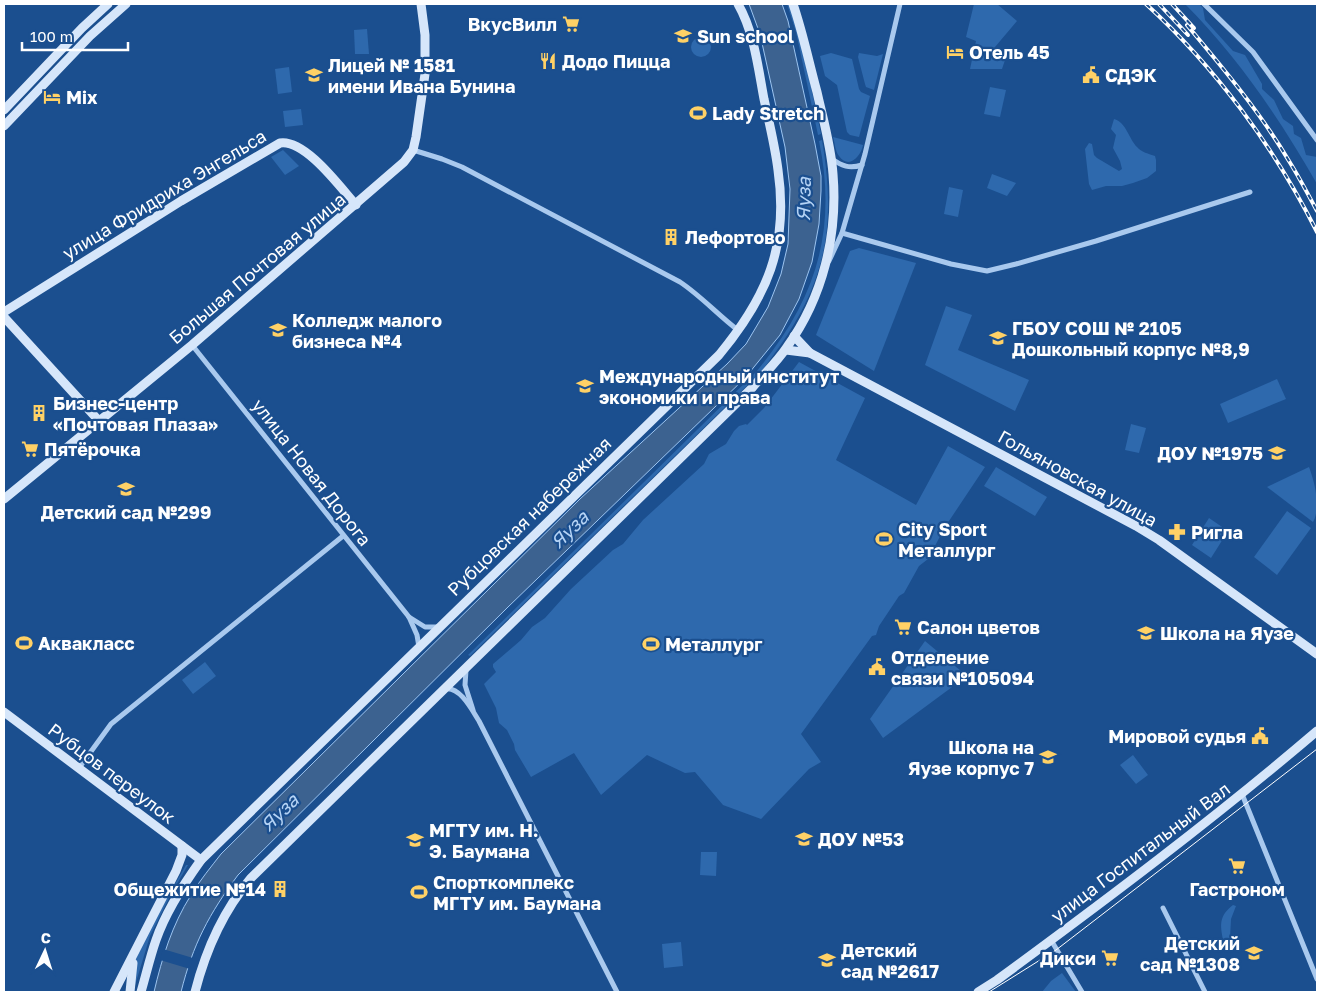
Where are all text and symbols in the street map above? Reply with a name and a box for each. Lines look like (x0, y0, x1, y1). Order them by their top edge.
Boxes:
place label: ВкусВилл (468, 13, 557, 35)
supermarket icon: ВкусВилл (561, 14, 581, 34)
scale bar (22, 20, 129, 52)
place label: Sun school (697, 25, 794, 47)
school or university icon: Sun school (673, 26, 693, 46)
text: 100 m (30, 27, 73, 45)
place label: Отель 45 (969, 41, 1050, 63)
hotel icon: Отель 45 (945, 42, 965, 62)
place label: Додо Пицца (562, 50, 670, 72)
restaurant icon: Додо Пицца (538, 51, 558, 71)
place label: Лицей № 1581 имени Ивана Бунина (328, 54, 515, 97)
place label: СДЭК (1105, 64, 1157, 86)
school or university icon: Лицей № 1581 имени Ивана Бунина (304, 65, 324, 85)
public building icon: СДЭК (1081, 65, 1101, 85)
place label: Mix (66, 86, 98, 108)
hotel icon: Mix (42, 87, 62, 107)
place label: Lady Stretch (712, 102, 824, 124)
sports icon: Lady Stretch (688, 103, 708, 123)
street label: улица Фридриха Энгельса (58, 124, 270, 264)
water label: Яуза (791, 176, 815, 221)
street label: Большая Почтовая улица (164, 188, 350, 348)
place label: Лефортово (685, 226, 786, 248)
building icon: Лефортово (661, 227, 681, 247)
place label: Колледж малого бизнеса №4 (292, 309, 442, 352)
place label: ГБОУ СОШ № 2105 Дошкольный корпус №8,9 (1012, 317, 1250, 360)
school or university icon: Колледж малого бизнеса №4 (268, 320, 288, 340)
school or university icon: ГБОУ СОШ № 2105 Дошкольный корпус №8,9 (988, 328, 1008, 348)
place label: Международный институт экономики и права (599, 365, 839, 408)
school or university icon: Международный институт экономики и права (575, 376, 595, 396)
place label: Бизнес-центр «Почтовая Плаза» (53, 392, 218, 435)
street label: улица Новая Дорога (248, 394, 376, 550)
building icon: Бизнес-центр «Почтовая Плаза» (29, 403, 49, 423)
street label: Гольяновская улица (995, 425, 1161, 531)
street label: Рубцовская набережная (443, 432, 615, 600)
place label: Пятёрочка (44, 438, 141, 460)
supermarket icon: Пятёрочка (20, 439, 40, 459)
place label: ДОУ №1975 (1157, 442, 1263, 464)
school or university icon: ДОУ №1975 (1267, 443, 1287, 463)
school or university icon: Детский сад №299 (116, 479, 136, 499)
place label: Детский сад №299 (41, 501, 211, 523)
water label: Яуза (545, 505, 594, 553)
place label: City Sport Металлург (898, 518, 995, 561)
place label: Ригла (1191, 521, 1243, 543)
pharmacy icon: Ригла (1167, 522, 1187, 542)
sports icon: City Sport Металлург (874, 529, 894, 549)
place label: Салон цветов (917, 616, 1040, 638)
supermarket icon: Салон цветов (893, 617, 913, 637)
place label: Школа на Яузе (1160, 622, 1294, 644)
school or university icon: Школа на Яузе (1136, 623, 1156, 643)
place label: Аквакласс (38, 632, 135, 654)
sports icon: Аквакласс (14, 633, 34, 653)
place label: Металлург (665, 633, 762, 655)
sports icon: Металлург (641, 634, 661, 654)
place label: Отделение связи №105094 (891, 646, 1034, 689)
public building icon: Отделение связи №105094 (867, 657, 887, 677)
street label: Рубцов переулок (44, 718, 180, 828)
place label: Мировой судья (1108, 725, 1246, 747)
public building icon: Мировой судья (1250, 726, 1270, 746)
place label: Школа на Яузе корпус 7 (908, 736, 1034, 779)
school or university icon: Школа на Яузе корпус 7 (1038, 747, 1058, 767)
street label: улица Госпитальный Вал (1046, 777, 1234, 927)
water label: Яуза (255, 788, 304, 836)
place label: МГТУ им. Н. Э. Баумана (429, 819, 539, 862)
place label: ДОУ №53 (818, 828, 904, 850)
school or university icon: ДОУ №53 (794, 829, 814, 849)
school or university icon: МГТУ им. Н. Э. Баумана (405, 830, 425, 850)
supermarket icon: Гастроном (1227, 856, 1247, 876)
place label: Спорткомплекс МГТУ им. Баумана (433, 871, 601, 914)
place label: Общежитие №14 (114, 878, 266, 900)
place label: Гастроном (1189, 878, 1285, 900)
building icon: Общежитие №14 (270, 879, 290, 899)
sports icon: Спорткомплекс МГТУ им. Баумана (409, 882, 429, 902)
north arrow (20, 926, 70, 976)
text: С (40, 929, 52, 946)
place label: Детский сад №1308 (1140, 932, 1240, 975)
place label: Детский сад №2617 (841, 939, 939, 982)
school or university icon: Детский сад №1308 (1244, 943, 1264, 963)
place label: Дикси (1040, 947, 1096, 969)
supermarket icon: Дикси (1100, 948, 1120, 968)
school or university icon: Детский сад №2617 (817, 950, 837, 970)

